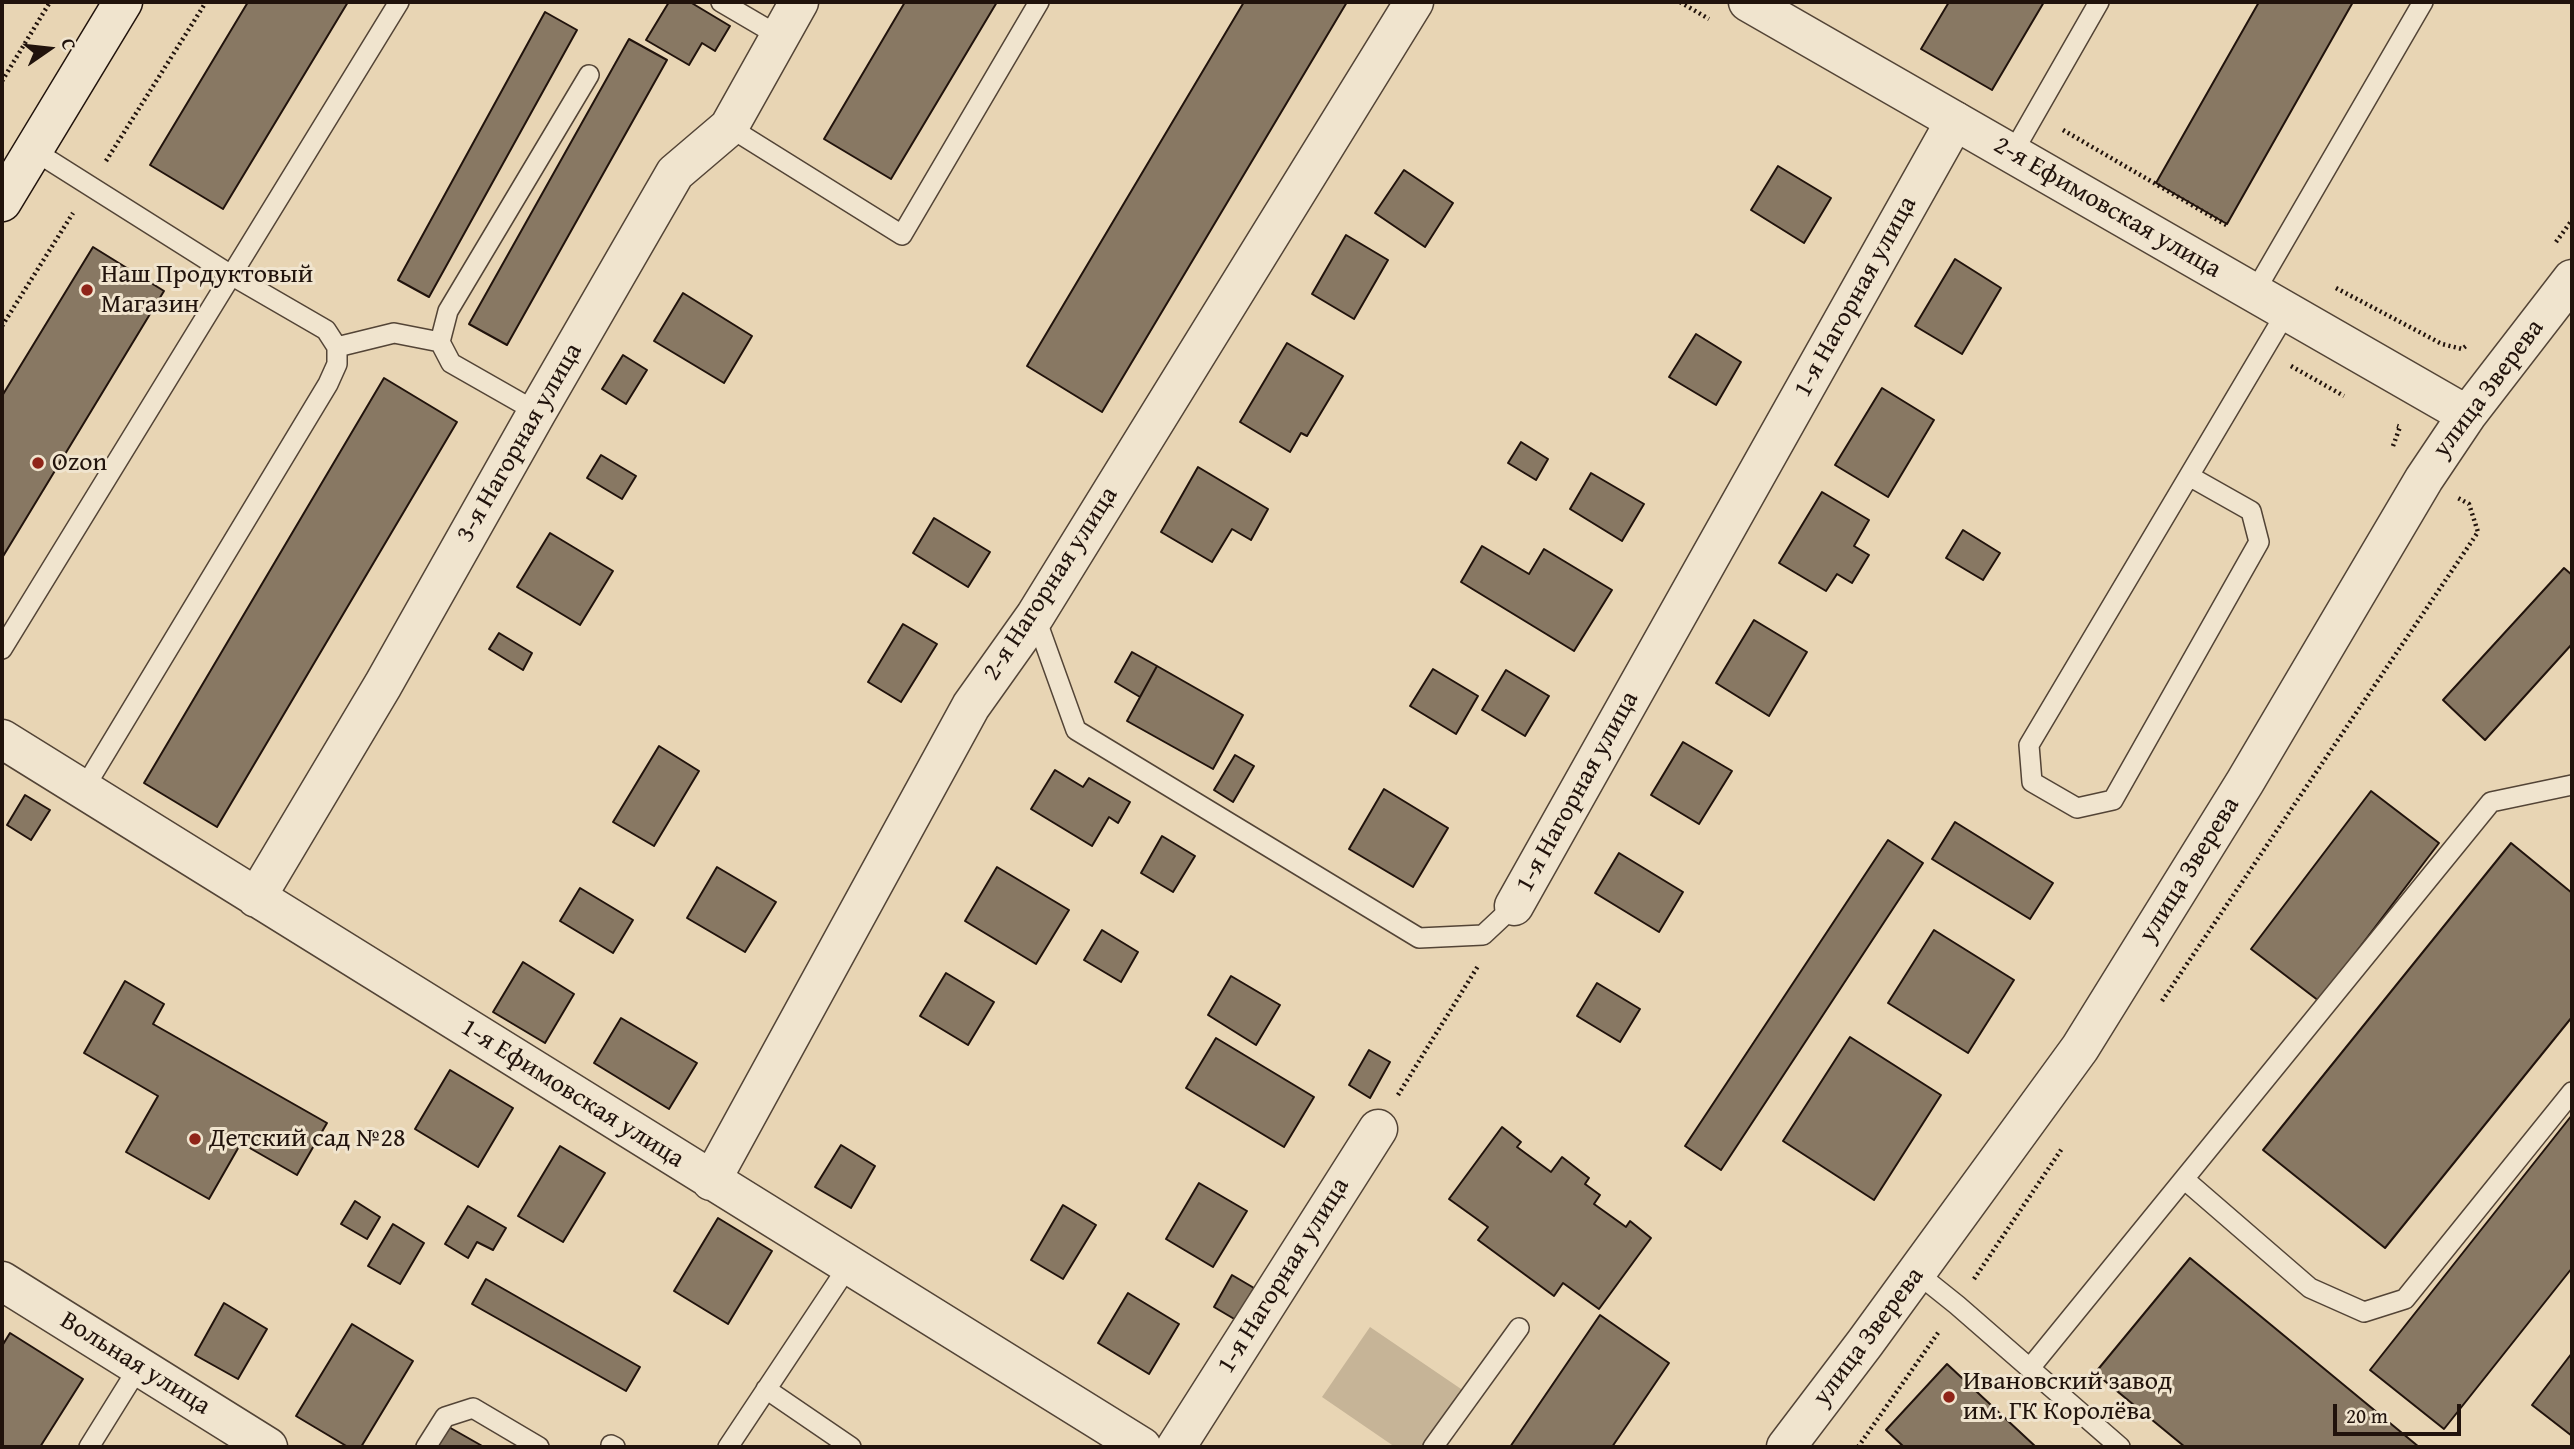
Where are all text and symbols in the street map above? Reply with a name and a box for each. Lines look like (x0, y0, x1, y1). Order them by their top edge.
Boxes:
north arrow (14, 14, 84, 84)
text: С (54, 35, 84, 53)
street label: 2-я Ефимовская улица (1988, 130, 2226, 286)
street label: 1-я Нагорная улица (1788, 191, 1924, 403)
place label: Наш Продуктовый Магазин (101, 259, 313, 320)
marker: Наш Продуктовый Магазин (79, 282, 95, 298)
street label: улица Зверева (2427, 314, 2551, 464)
street label: 3-я Нагорная улица (450, 338, 590, 548)
place label: Ozon (52, 447, 107, 479)
marker: Ozon (30, 455, 46, 471)
street label: 2-я Нагорная улица (977, 481, 1125, 687)
street label: 1-я Нагорная улица (1510, 686, 1646, 898)
street label: улица Зверева (2133, 792, 2247, 948)
street label: 1-я Ефимовская улица (455, 1013, 689, 1175)
place label: Детский сад №28 (209, 1123, 406, 1155)
marker: Детский сад №28 (187, 1131, 203, 1147)
street label: 1-я Нагорная улица (1211, 1172, 1357, 1380)
street label: улица Зверева (1807, 1262, 1931, 1412)
street label: Вольная улица (54, 1305, 216, 1423)
place label: Ивановский завод им. ГК Королёва (1963, 1366, 2172, 1428)
marker: Ивановский завод им. ГК Королёва (1941, 1389, 1957, 1405)
scale bar (2336, 1390, 2464, 1434)
text: 20 m (2346, 1400, 2388, 1431)

